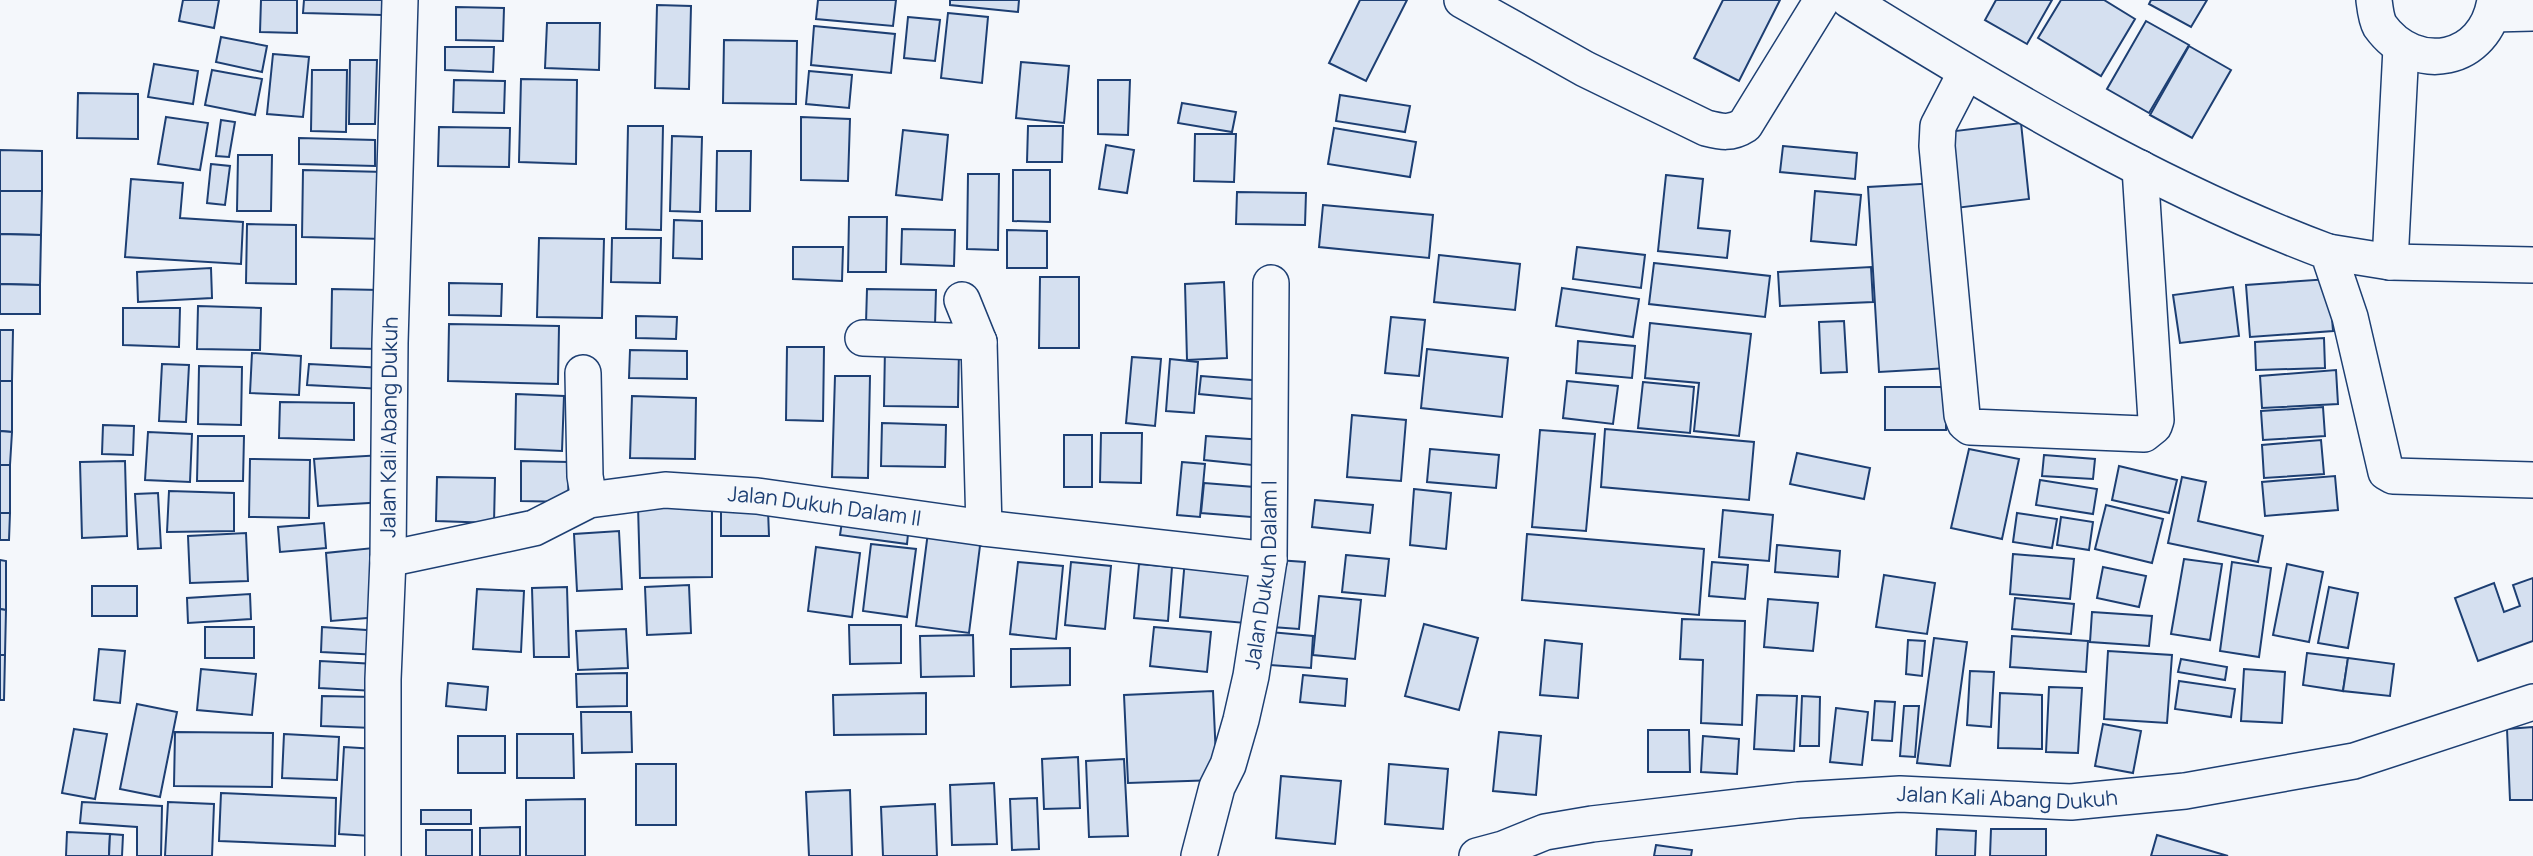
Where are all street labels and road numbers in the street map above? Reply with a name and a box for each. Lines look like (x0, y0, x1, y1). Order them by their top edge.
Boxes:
street label: Jalan Kali Abang Dukuh (373, 316, 404, 538)
street label: Jalan Dukuh Dalam II (727, 479, 923, 532)
street label: Jalan Dukuh Dalam I (1237, 480, 1283, 671)
street label: Jalan Kali Abang Dukuh (1896, 779, 2119, 815)

